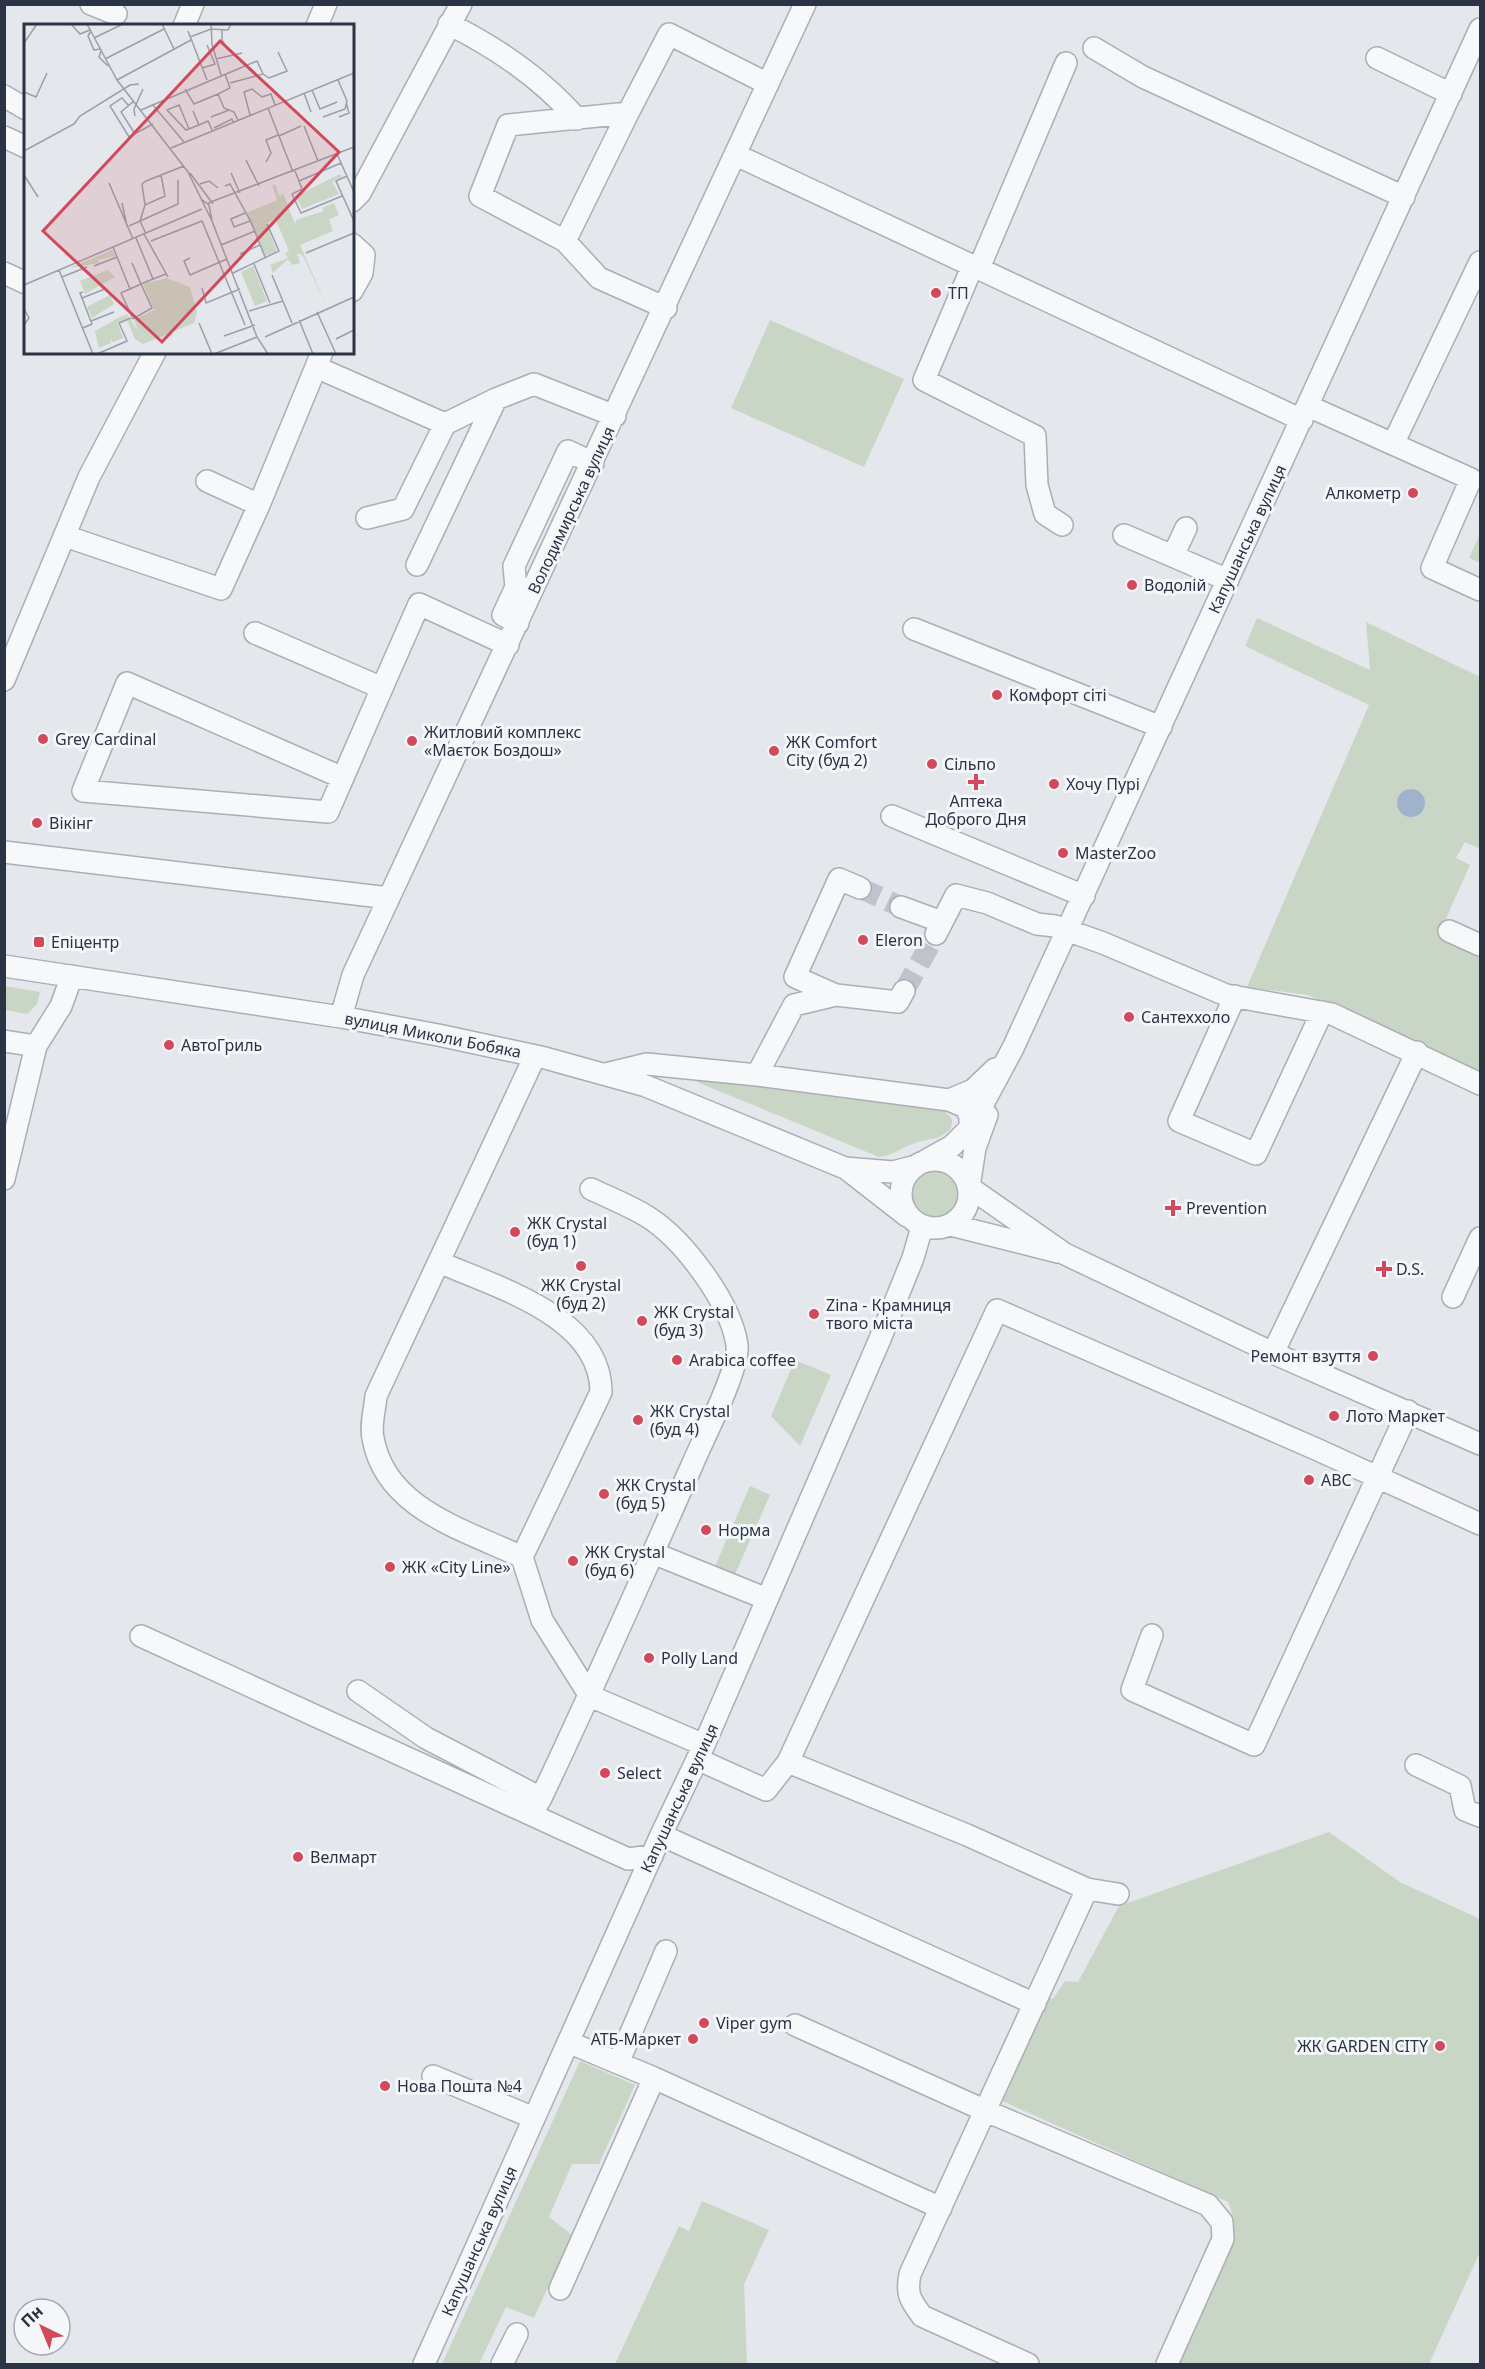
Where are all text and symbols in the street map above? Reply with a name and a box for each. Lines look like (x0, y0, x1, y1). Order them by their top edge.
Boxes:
inset map (24, 24, 354, 354)
place label: ТП (948, 282, 969, 304)
marker: ТП (929, 286, 943, 300)
street label: Володимирська вулиця (522, 423, 620, 597)
street label: Капушанська вулиця (1203, 461, 1291, 617)
place label: Алкометр (1326, 482, 1401, 504)
marker: Алкометр (1406, 486, 1420, 500)
place label: Водолій (1144, 574, 1206, 596)
marker: Водолій (1125, 578, 1139, 592)
place label: Комфорт сіті (1009, 684, 1107, 706)
marker: Комфорт сіті (990, 688, 1004, 702)
place label: Житловий комплекс «Маєток Боздош» (424, 721, 581, 761)
place label: Grey Cardinal (55, 728, 156, 750)
place label: ЖК Comfort City (буд 2) (786, 731, 877, 771)
marker: Grey Cardinal (36, 732, 50, 746)
marker: Житловий комплекс «Маєток Боздош» (405, 734, 419, 748)
marker: ЖК Comfort City (буд 2) (767, 744, 781, 758)
place label: Сільпо (944, 753, 996, 775)
marker: Сільпо (925, 757, 939, 771)
place label: Хочу Пурі (1066, 773, 1140, 795)
marker: Аптека Доброго Дня (969, 775, 983, 789)
marker: Хочу Пурі (1047, 777, 1061, 791)
place label: Аптека Доброго Дня (925, 790, 1027, 830)
place label: Вікінг (49, 812, 93, 834)
marker: Вікінг (30, 816, 44, 830)
place label: MasterZoo (1075, 842, 1156, 864)
marker: MasterZoo (1056, 846, 1070, 860)
place label: Eleron (875, 929, 923, 951)
place label: Епіцентр (51, 931, 119, 953)
marker: Eleron (856, 933, 870, 947)
marker: Епіцентр (32, 935, 46, 949)
place label: Сантеххоло (1141, 1006, 1230, 1028)
street label: вулиця Миколи Бобяка (343, 1007, 523, 1063)
marker: Сантеххоло (1122, 1010, 1136, 1024)
place label: АвтоГриль (181, 1034, 262, 1056)
marker: АвтоГриль (162, 1038, 176, 1052)
place label: Prevention (1186, 1197, 1267, 1219)
marker: Prevention (1164, 1199, 1182, 1217)
place label: ЖК Crystal (буд 1) (527, 1212, 607, 1252)
marker: ЖК Crystal (буд 1) (508, 1225, 522, 1239)
place label: D.S. (1396, 1258, 1424, 1280)
marker: ЖК Crystal (буд 2) (574, 1259, 588, 1273)
marker: D.S. (1377, 1262, 1391, 1276)
place label: ЖК Crystal (буд 2) (541, 1274, 621, 1314)
place label: Zina - Крамниця твого міста (826, 1294, 951, 1334)
place label: ЖК Crystal (буд 3) (654, 1301, 734, 1341)
marker: Zina - Крамниця твого міста (807, 1307, 821, 1321)
marker: ЖК Crystal (буд 3) (635, 1314, 649, 1328)
place label: Ремонт взуття (1251, 1345, 1361, 1367)
place label: Arabica coffee (689, 1349, 796, 1371)
marker: Ремонт взуття (1366, 1349, 1380, 1363)
marker: Arabica coffee (670, 1353, 684, 1367)
place label: ЖК Crystal (буд 4) (650, 1400, 730, 1440)
place label: Лото Маркет (1346, 1405, 1445, 1427)
marker: Лото Маркет (1327, 1409, 1341, 1423)
marker: ЖК Crystal (буд 4) (631, 1413, 645, 1427)
place label: ABC (1321, 1469, 1352, 1491)
marker: ABC (1302, 1473, 1316, 1487)
place label: ЖК Crystal (буд 5) (616, 1474, 696, 1514)
marker: ЖК Crystal (буд 5) (597, 1487, 611, 1501)
place label: Норма (718, 1519, 770, 1541)
marker: Норма (699, 1523, 713, 1537)
place label: ЖК Crystal (буд 6) (585, 1541, 665, 1581)
marker: ЖК Crystal (буд 6) (566, 1554, 580, 1568)
place label: ЖК «City Line» (402, 1556, 511, 1578)
marker: ЖК «City Line» (383, 1560, 397, 1574)
place label: Polly Land (661, 1647, 738, 1669)
marker: Polly Land (642, 1651, 656, 1665)
street label: Капушанська вулиця (635, 1720, 723, 1876)
place label: Select (617, 1762, 662, 1784)
marker: Select (598, 1766, 612, 1780)
place label: Велмарт (310, 1846, 377, 1868)
marker: Велмарт (291, 1850, 305, 1864)
place label: Viper gym (716, 2012, 792, 2034)
marker: Viper gym (697, 2016, 711, 2030)
place label: АТБ-Маркет (591, 2028, 682, 2050)
marker: АТБ-Маркет (686, 2032, 700, 2046)
place label: ЖК GARDEN CITY (1297, 2035, 1429, 2057)
marker: ЖК GARDEN CITY (1433, 2039, 1447, 2053)
place label: Нова Пошта №4 (397, 2075, 522, 2097)
marker: Нова Пошта №4 (378, 2079, 392, 2093)
street label: Капушанська вулиця (436, 2163, 522, 2319)
north arrow (12, 2297, 72, 2357)
text: Пн (16, 2300, 48, 2332)

